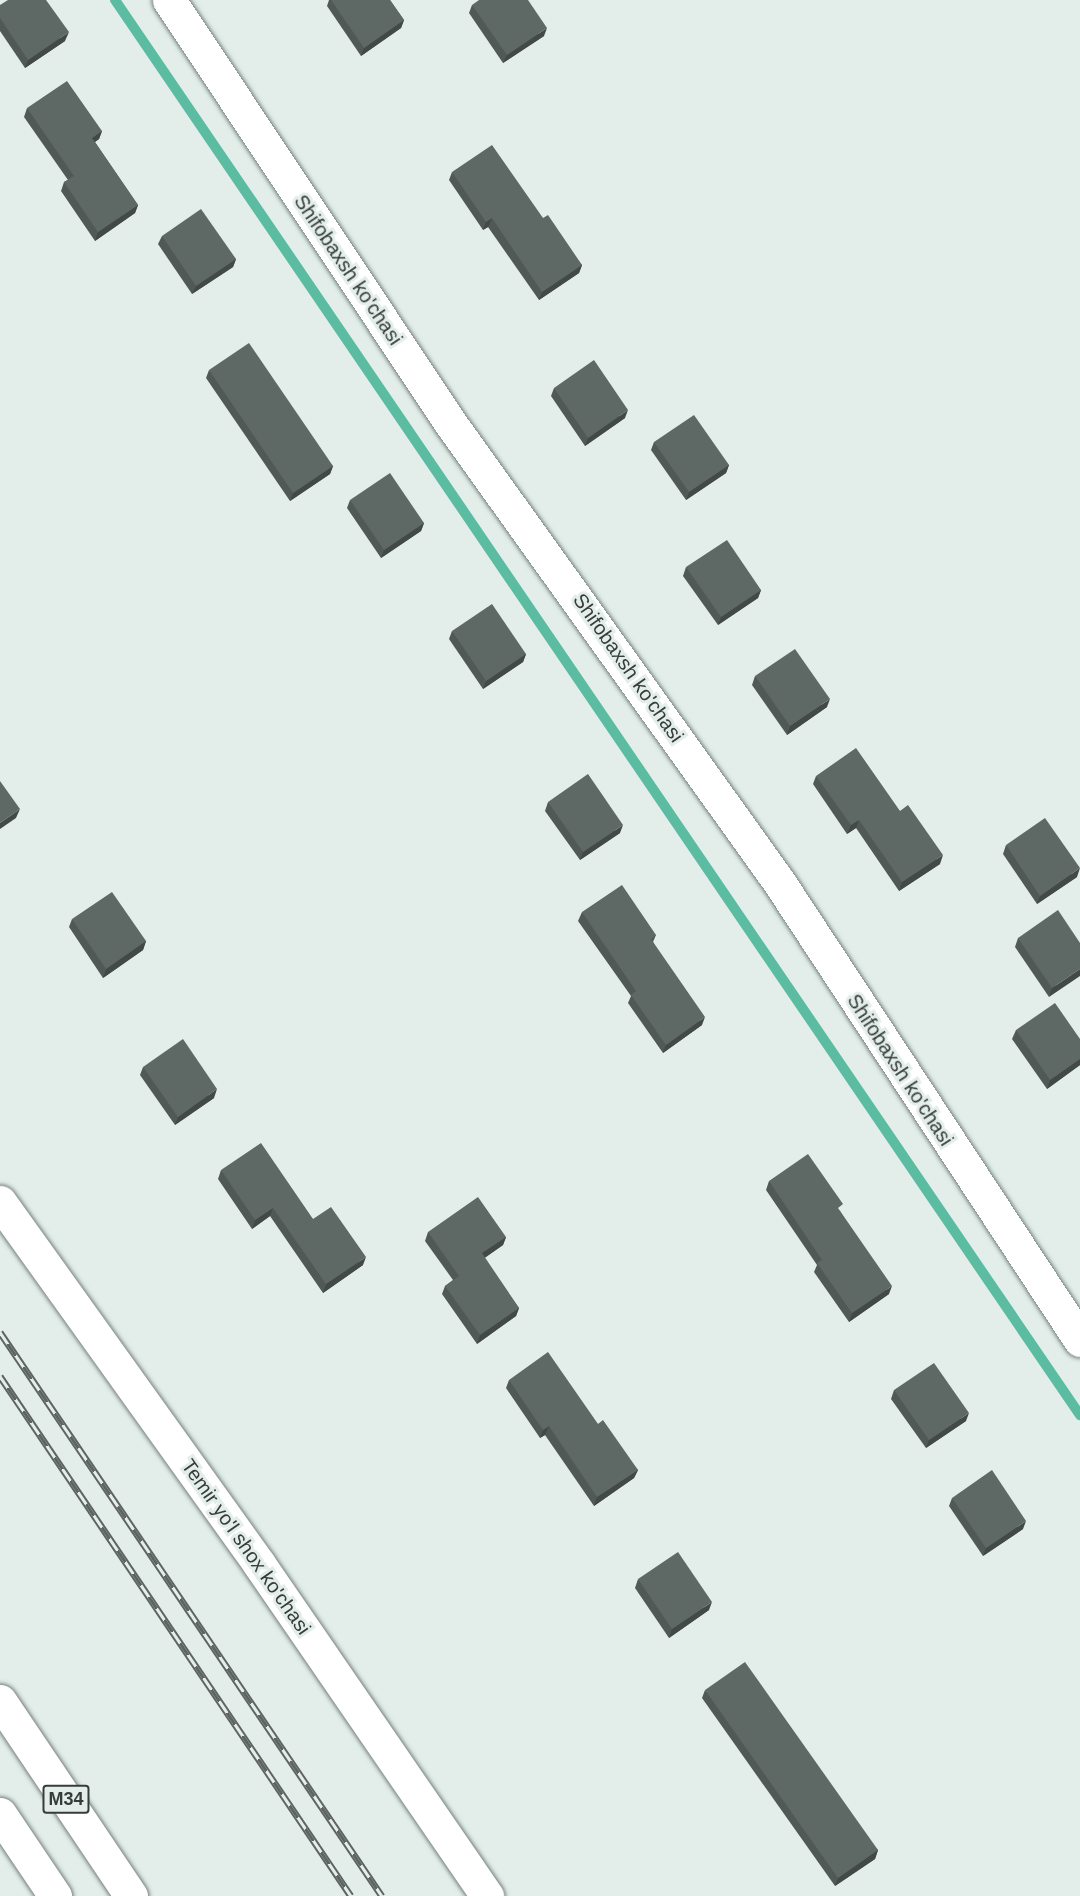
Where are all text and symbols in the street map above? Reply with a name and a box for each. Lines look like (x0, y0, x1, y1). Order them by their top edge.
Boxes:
street label: Shifobaxsh ko'chasi (289, 190, 407, 350)
street label: Shifobaxsh ko'chasi (568, 589, 688, 747)
street label: Shifobaxsh ko'chasi (842, 990, 958, 1150)
street label: Temir yo'l shox ko'chasi (176, 1455, 316, 1639)
road number: M34 (42, 1784, 90, 1814)

